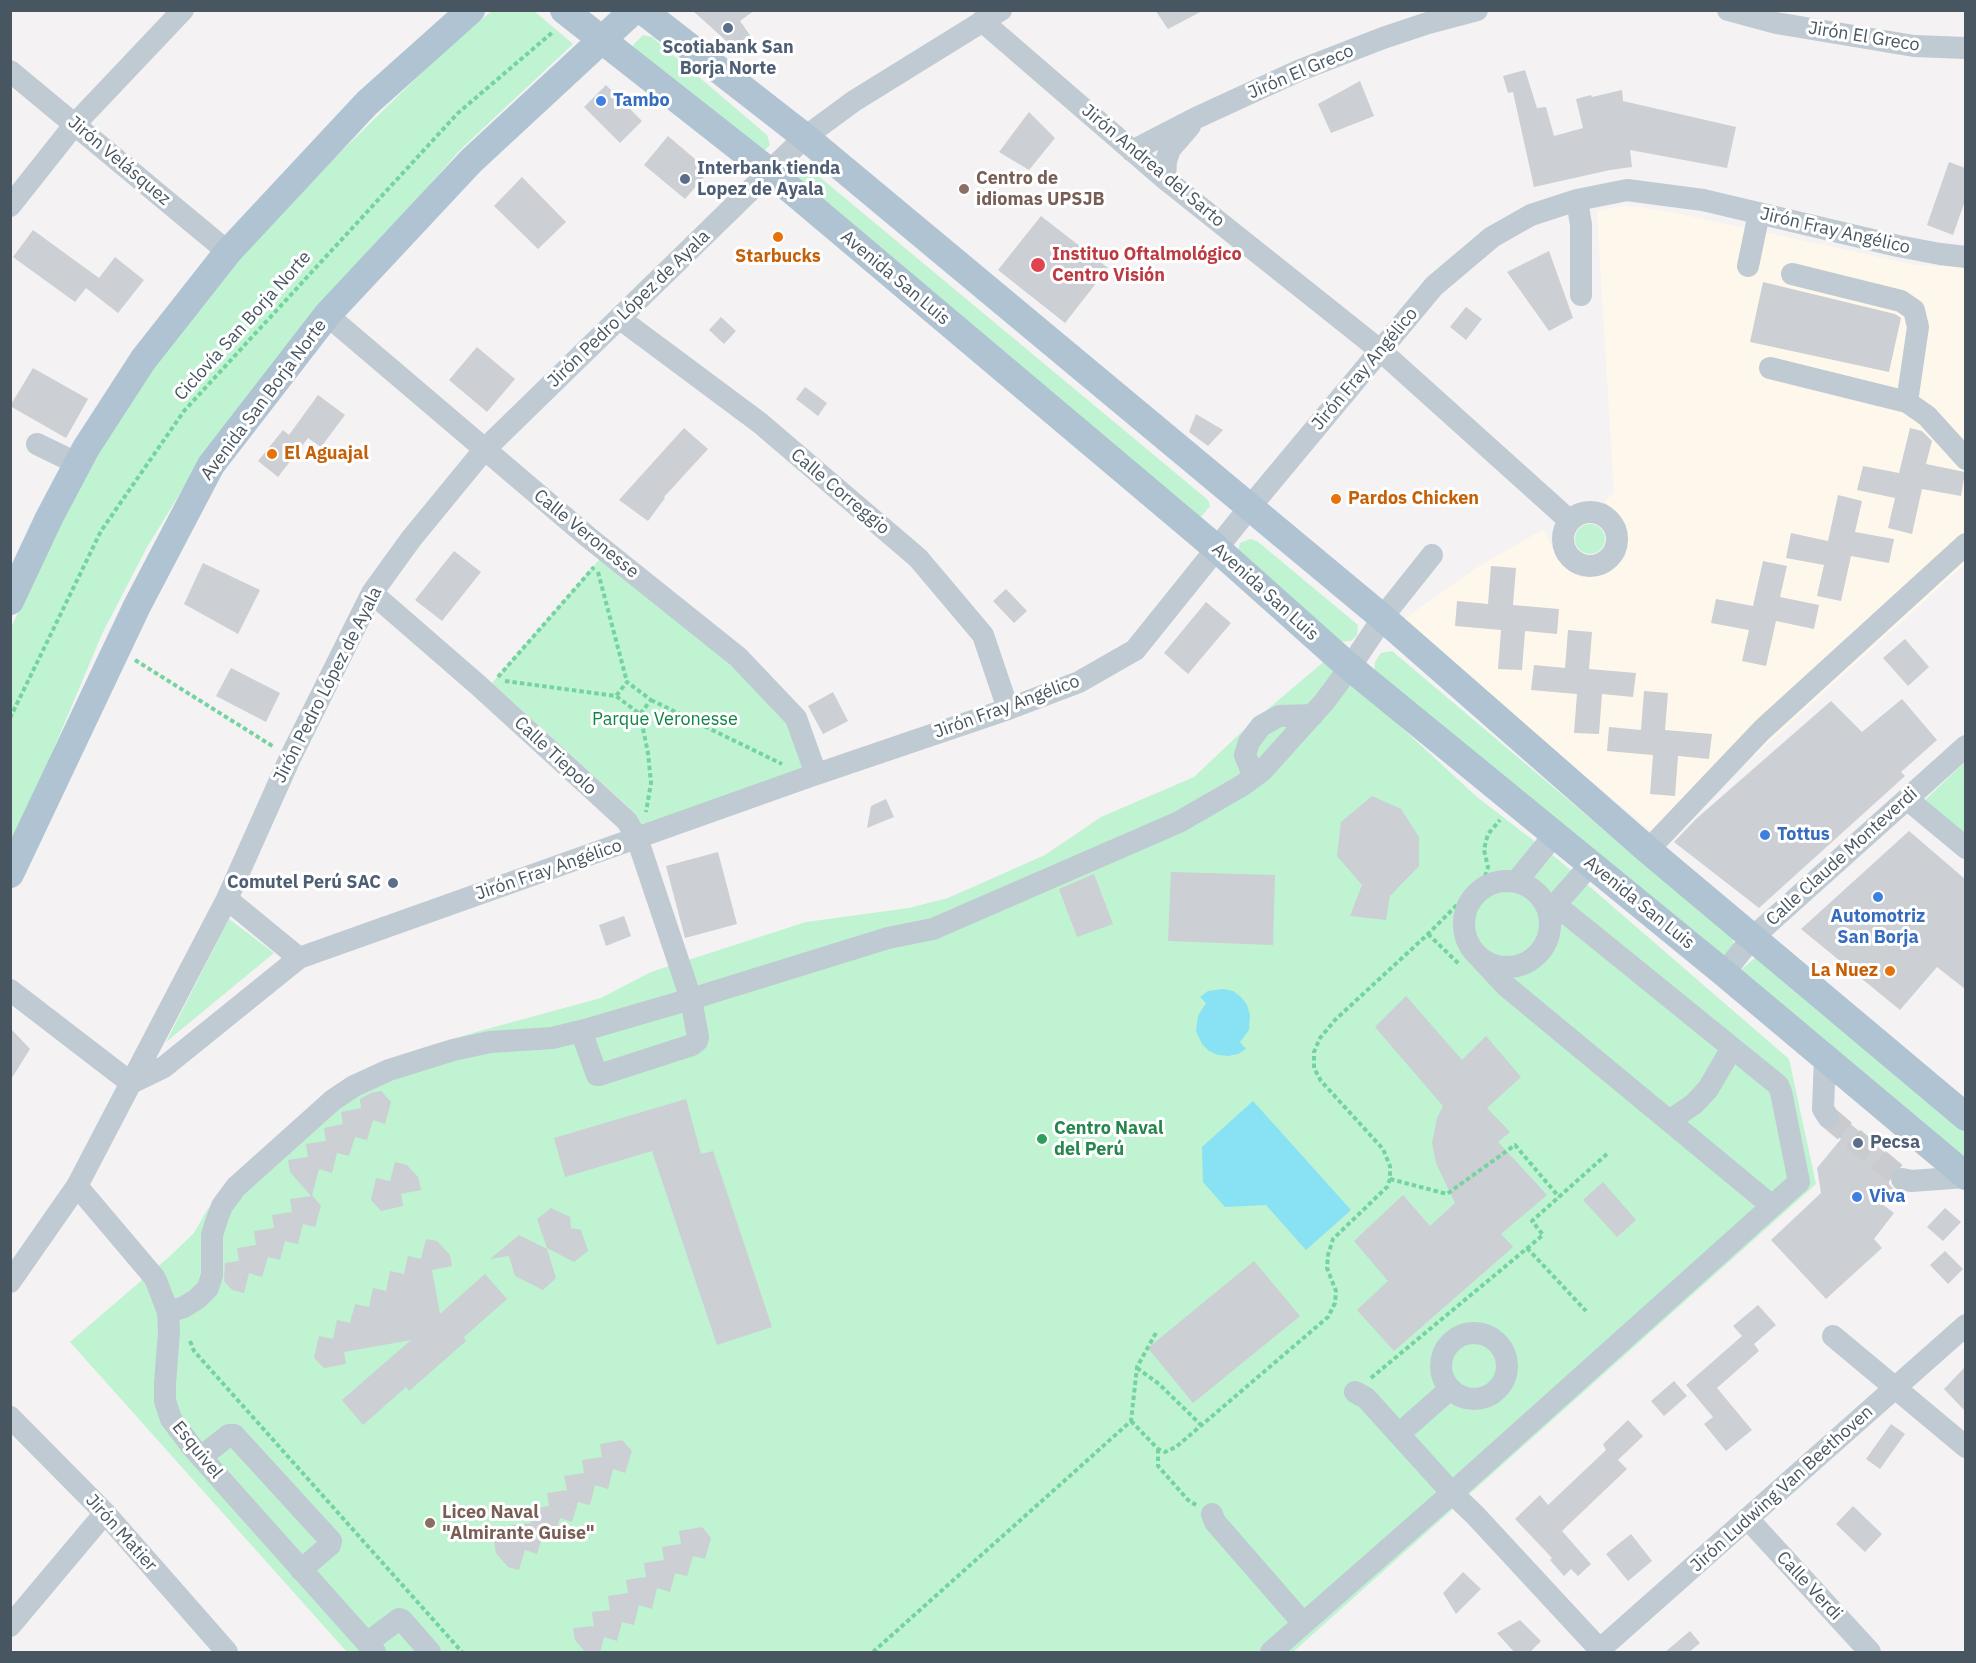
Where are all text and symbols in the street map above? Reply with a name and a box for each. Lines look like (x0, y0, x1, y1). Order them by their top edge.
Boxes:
street label: Jirón El Greco (1807, 18, 1921, 56)
marker: Scotiabank San Borja Norte (721, 21, 735, 35)
place label: Scotiabank San Borja Norte (662, 37, 794, 80)
street label: Jirón El Greco (1245, 40, 1357, 104)
place label: Tambo (613, 90, 670, 112)
marker: Tambo (594, 94, 608, 108)
street label: Jirón Andrea del Sarto (1077, 100, 1229, 232)
street label: Jirón Velásquez (63, 112, 175, 210)
place label: Interbank tienda Lopez de Ayala (697, 158, 840, 201)
place label: Centro de idiomas UPSJB (976, 168, 1104, 210)
marker: Interbank tienda Lopez de Ayala (678, 172, 692, 186)
marker: Centro de idiomas UPSJB (957, 182, 971, 196)
street label: Jirón Fray Angélico (1758, 203, 1912, 259)
street label: Jirón Pedro López de Ayala (543, 226, 715, 392)
street label: Avenida San Luis (836, 226, 954, 330)
marker: Starbucks (771, 230, 785, 244)
place label: Instituo Oftalmológico Centro Visión (1052, 244, 1242, 286)
place label: Starbucks (735, 246, 821, 268)
street label: Ciclovía San Borja Norte (170, 247, 316, 405)
marker: Instituo Oftalmológico Centro Visión (1029, 256, 1047, 274)
street label: Jirón Fray Angélico (1307, 303, 1423, 435)
street label: Avenida San Borja Norte (196, 315, 332, 485)
place label: El Aguajal (284, 443, 369, 465)
street label: Calle Correggio (786, 444, 894, 540)
marker: El Aguajal (265, 447, 279, 461)
street label: Calle Veronesse (529, 485, 643, 583)
place label: Pardos Chicken (1348, 488, 1479, 510)
marker: Pardos Chicken (1329, 492, 1343, 506)
street label: Avenida San Luis (1207, 539, 1323, 645)
street label: Jirón Pedro López de Ayala (269, 583, 387, 787)
street label: Jirón Fray Angélico (931, 671, 1083, 743)
park label: Parque Veronesse (592, 709, 738, 731)
street label: Calle Tiepolo (509, 712, 601, 800)
street label: Calle Claude Monteverdi (1762, 783, 1922, 931)
place label: Tottus (1777, 824, 1830, 846)
marker: Tottus (1758, 828, 1772, 842)
street label: Jirón Fray Angélico (473, 835, 625, 905)
street label: Avenida San Luis (1579, 852, 1699, 954)
place label: Comutel Perú SAC (227, 872, 381, 894)
marker: Comutel Perú SAC (386, 876, 400, 890)
marker: Automotriz San Borja (1871, 890, 1885, 904)
place label: Automotriz San Borja (1831, 906, 1925, 948)
place label: La Nuez (1811, 960, 1878, 982)
marker: La Nuez (1883, 964, 1897, 978)
place label: Centro Naval del Perú (1054, 1118, 1163, 1160)
marker: Centro Naval del Perú (1035, 1132, 1049, 1146)
place label: Pecsa (1870, 1132, 1920, 1154)
marker: Pecsa (1851, 1136, 1865, 1150)
place label: Viva (1869, 1186, 1906, 1208)
marker: Viva (1850, 1190, 1864, 1204)
street label: Jirón Ludwing Van Beethoven (1686, 1401, 1878, 1577)
street label: Esquivel (167, 1417, 227, 1483)
street label: Jirón Matier (81, 1490, 161, 1576)
place label: Liceo Naval "Almirante Guise" (442, 1502, 595, 1544)
marker: Liceo Naval "Almirante Guise" (423, 1516, 437, 1530)
street label: Calle Verdi (1772, 1547, 1846, 1625)

